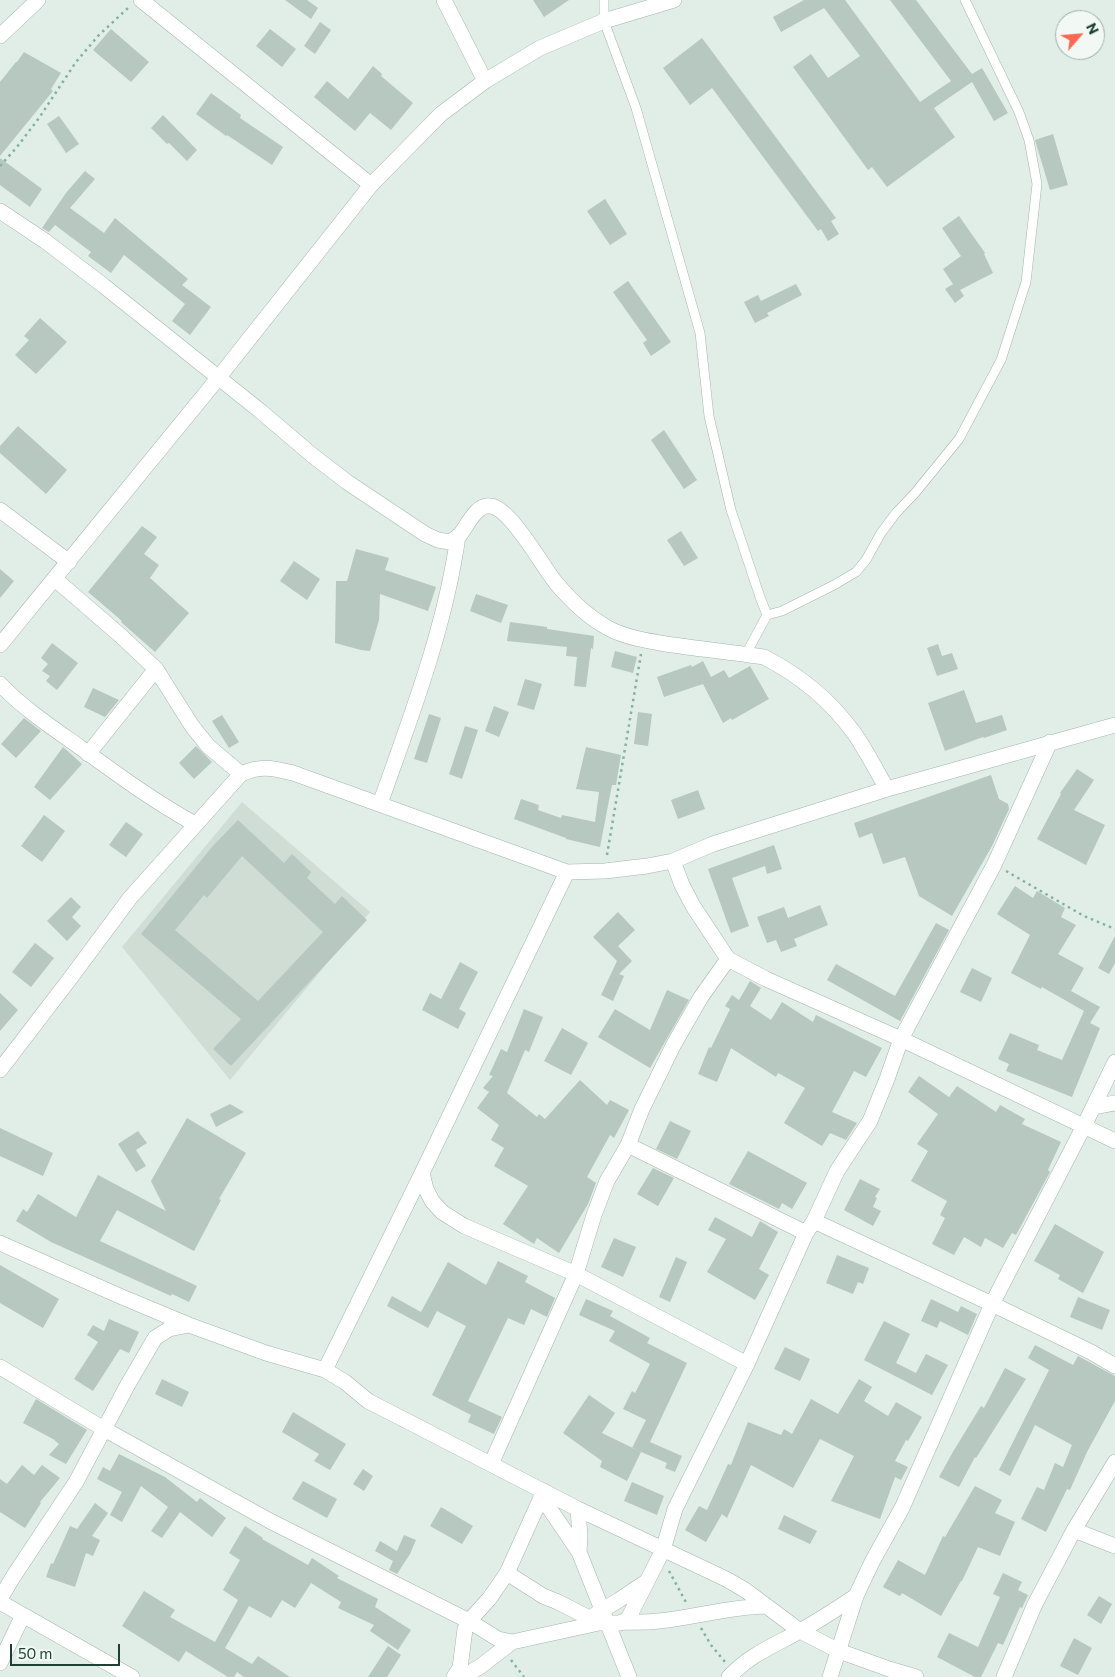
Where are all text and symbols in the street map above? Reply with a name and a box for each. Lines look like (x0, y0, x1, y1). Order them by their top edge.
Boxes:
north arrow (1055, 10, 1105, 60)
text: N (1083, 20, 1103, 37)
scale bar (12, 1634, 122, 1666)
text: 50 m (18, 1644, 52, 1662)

